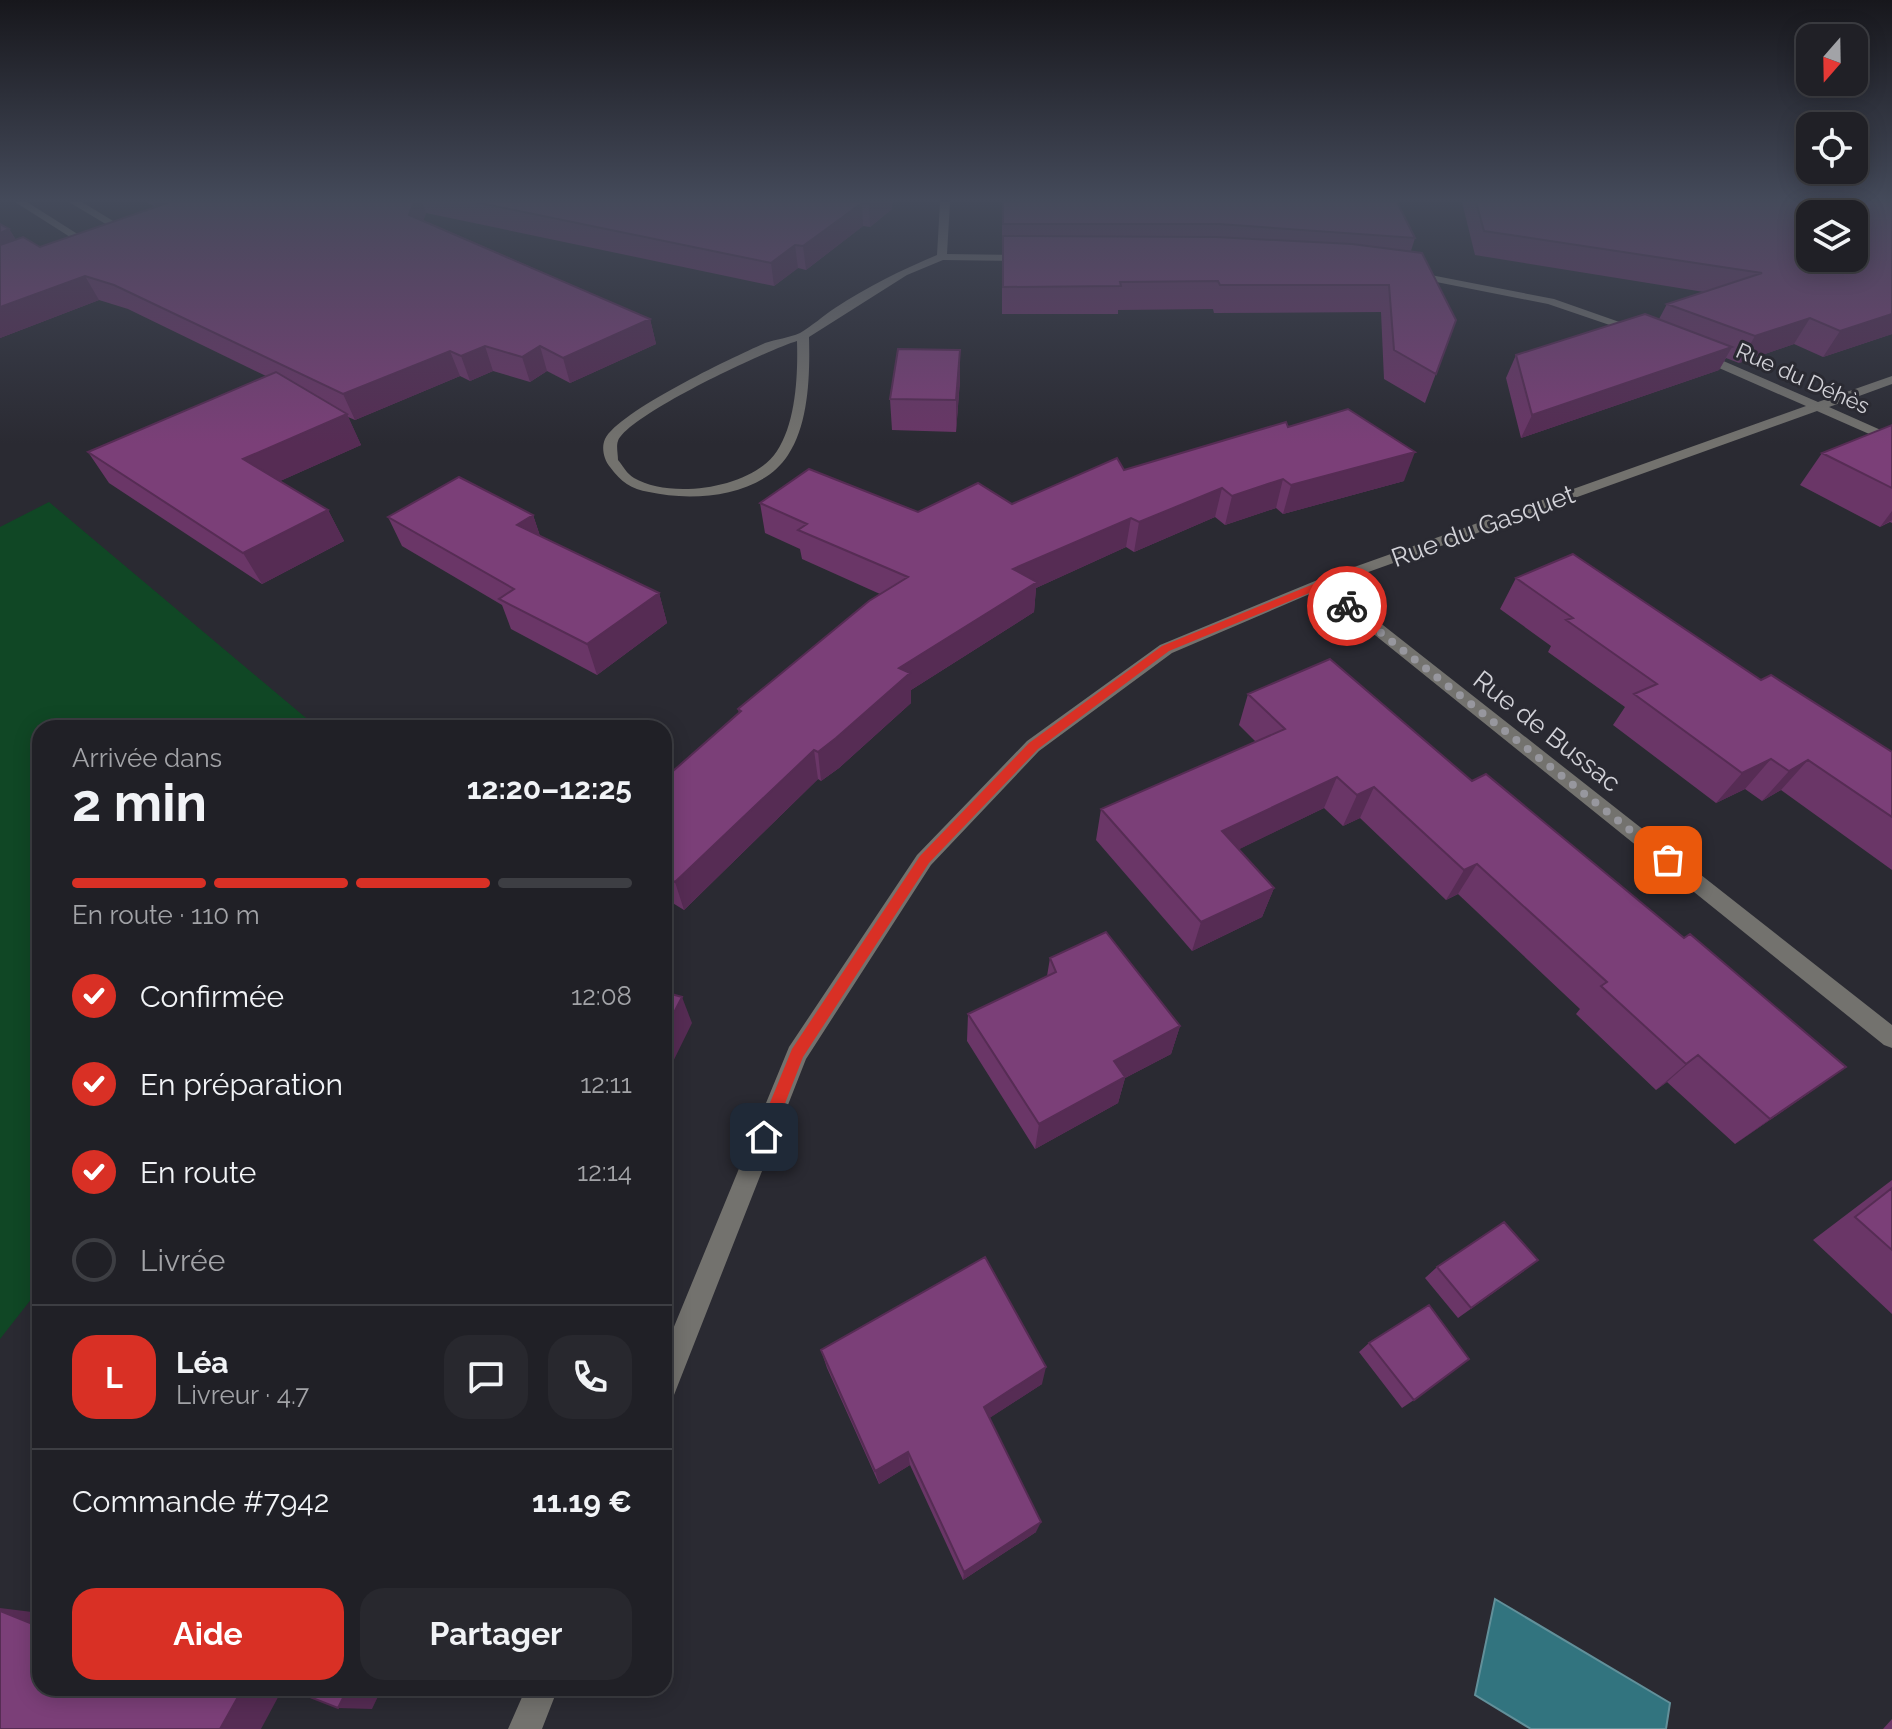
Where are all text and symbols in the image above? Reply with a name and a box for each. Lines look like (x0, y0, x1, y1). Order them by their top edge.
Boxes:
north arrow (1796, 24, 1868, 96)
map controls (1796, 24, 1868, 272)
button: locate (1796, 112, 1868, 184)
button: layers (1796, 200, 1868, 272)
street label: Rue du Déhès (1732, 337, 1874, 419)
street label: Rue du Gasquet (1387, 479, 1579, 573)
courier (1307, 566, 1387, 646)
icon: bike (1325, 584, 1369, 628)
street label: Rue de Bussac (1467, 664, 1627, 798)
text: Arrivée dans (72, 743, 222, 773)
text: 12:20–12:25 (467, 771, 632, 806)
text: 2 min (72, 772, 207, 833)
pin (1634, 826, 1702, 894)
icon: bag (1646, 838, 1690, 882)
text: En route · 110 m (72, 900, 260, 930)
icon: check (72, 974, 116, 1018)
text: Confirmée (140, 979, 284, 1014)
text: 12:08 (571, 981, 632, 1011)
icon: check (72, 1062, 116, 1106)
text: En préparation (140, 1067, 343, 1102)
text: 12:11 (580, 1069, 632, 1099)
pin (730, 1103, 798, 1171)
icon: home (742, 1115, 786, 1159)
icon: check (72, 1150, 116, 1194)
text: En route (140, 1155, 256, 1190)
text: 12:14 (577, 1157, 632, 1187)
text: Livrée (140, 1243, 225, 1278)
button: chat (444, 1335, 528, 1419)
button: phone (548, 1335, 632, 1419)
text: Léa (176, 1345, 229, 1380)
text: L (105, 1360, 123, 1395)
text: Livreur · 4.7 (176, 1380, 309, 1410)
text: Commande #7942 (72, 1484, 329, 1519)
text: 11.19 € (532, 1484, 632, 1519)
button: Aide (72, 1588, 344, 1680)
button: Partager (360, 1588, 632, 1680)

